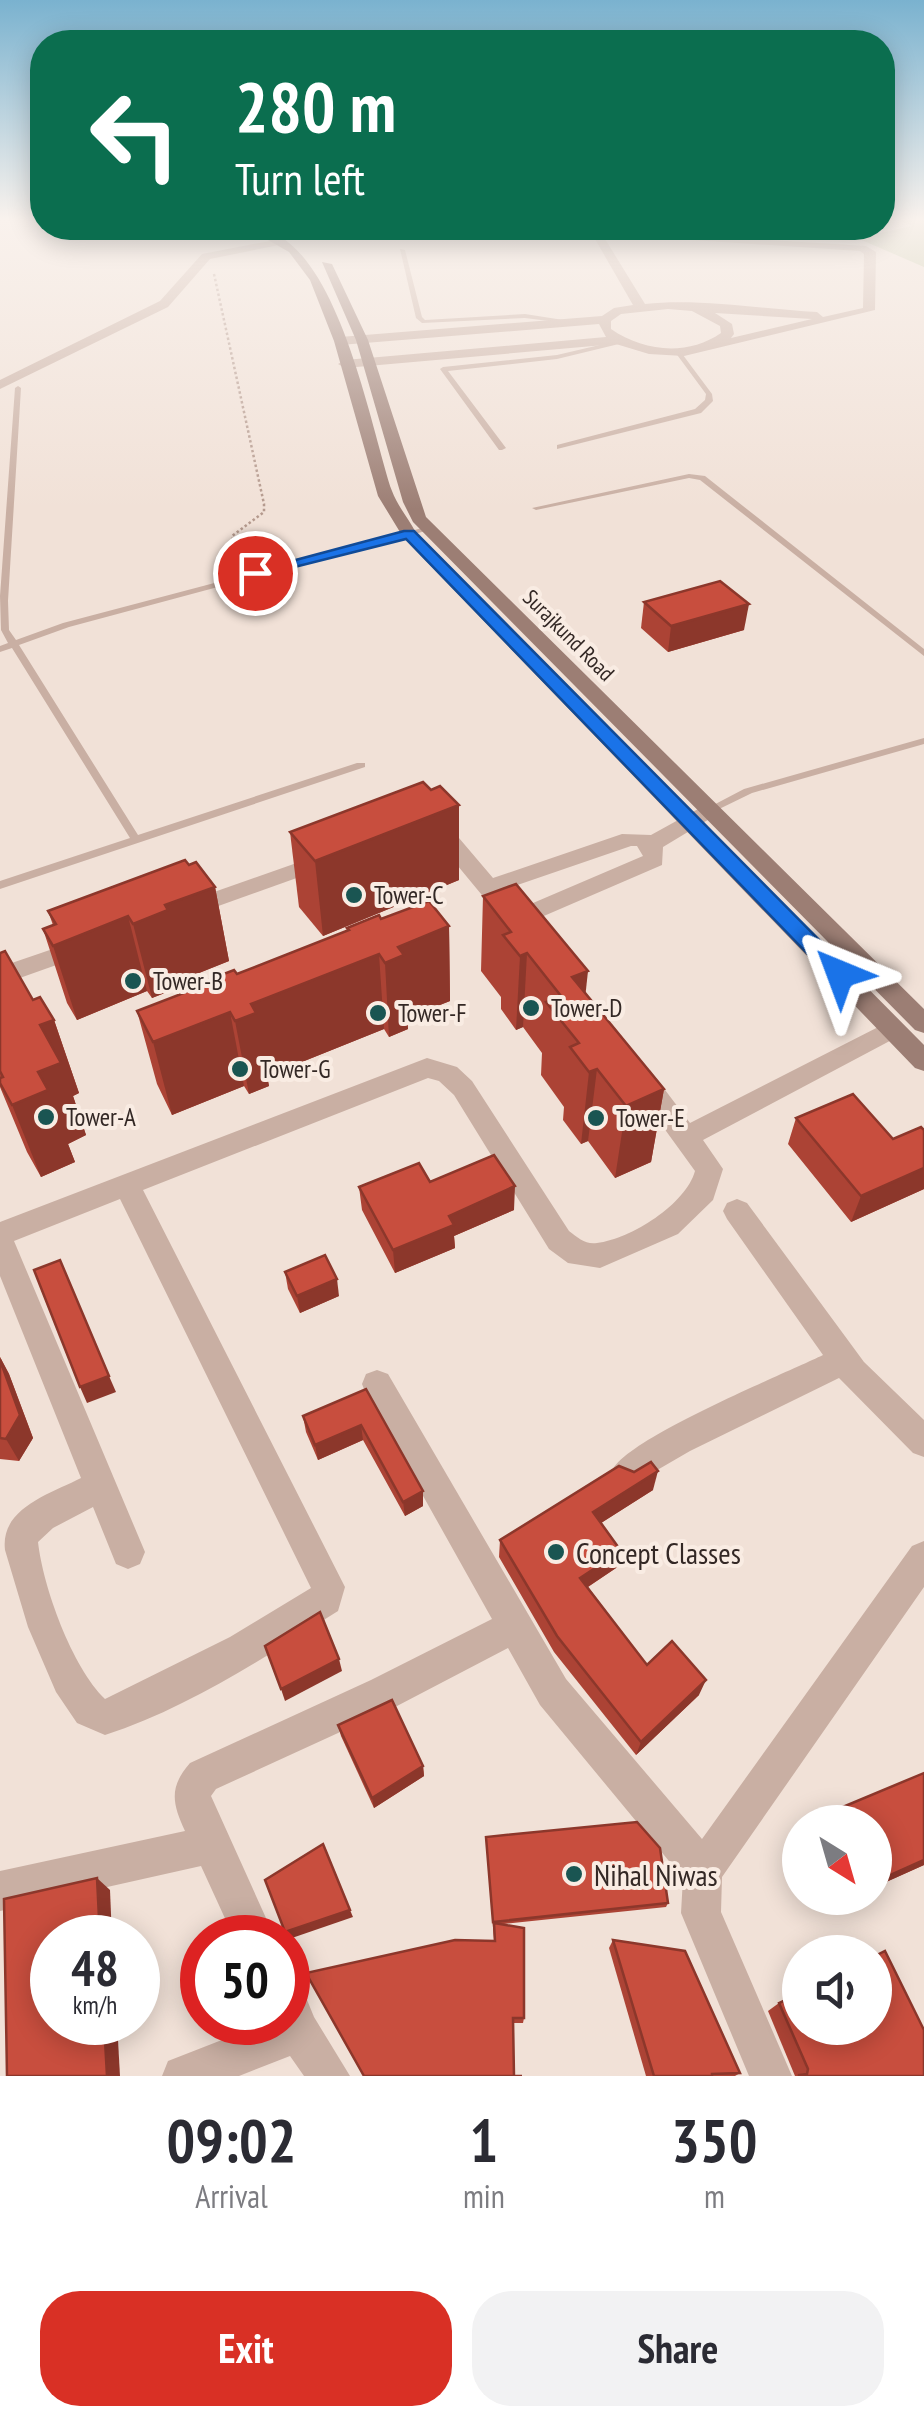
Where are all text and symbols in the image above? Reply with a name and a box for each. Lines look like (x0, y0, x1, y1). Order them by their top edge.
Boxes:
text: 280 m (235, 61, 396, 151)
icon: left (70, 70, 200, 200)
text: Turn left (235, 149, 365, 207)
pin (213, 531, 298, 616)
icon: arrive (228, 546, 283, 601)
street label: Surajkund Road (517, 583, 621, 687)
place label: Tower-C (374, 879, 444, 911)
marker: Tower-C (343, 884, 365, 906)
position arrow (788, 922, 892, 1026)
place label: Tower-B (153, 965, 223, 997)
marker: Tower-B (122, 970, 144, 992)
place label: Tower-D (551, 992, 622, 1024)
place label: Tower-F (398, 997, 466, 1029)
marker: Tower-D (520, 997, 542, 1019)
marker: Tower-F (367, 1002, 389, 1024)
place label: Tower-G (260, 1053, 330, 1085)
marker: Tower-G (229, 1058, 251, 1080)
place label: Tower-A (66, 1101, 136, 1133)
place label: Tower-E (616, 1102, 685, 1134)
marker: Tower-A (35, 1106, 57, 1128)
marker: Tower-E (585, 1107, 607, 1129)
place label: Concept Classes (576, 1533, 741, 1572)
marker: Concept Classes (545, 1541, 567, 1563)
north arrow (782, 1805, 892, 1915)
map controls (782, 1805, 892, 2045)
place label: Nihal Niwas (594, 1855, 718, 1894)
marker: Nihal Niwas (563, 1863, 585, 1885)
speed limit sign: 50 (180, 1915, 310, 2045)
text: 48 (71, 1935, 119, 2000)
button: sound (782, 1935, 892, 2045)
text: km/h (73, 1989, 117, 2021)
text: 09:02 (167, 2101, 296, 2179)
text: 1 (470, 2101, 498, 2179)
text: 350 (671, 2101, 757, 2179)
text: Arrival (195, 2175, 268, 2217)
text: min (463, 2175, 505, 2217)
text: m (704, 2175, 725, 2217)
button: Exit (40, 2291, 452, 2406)
button: Share (472, 2291, 884, 2406)

